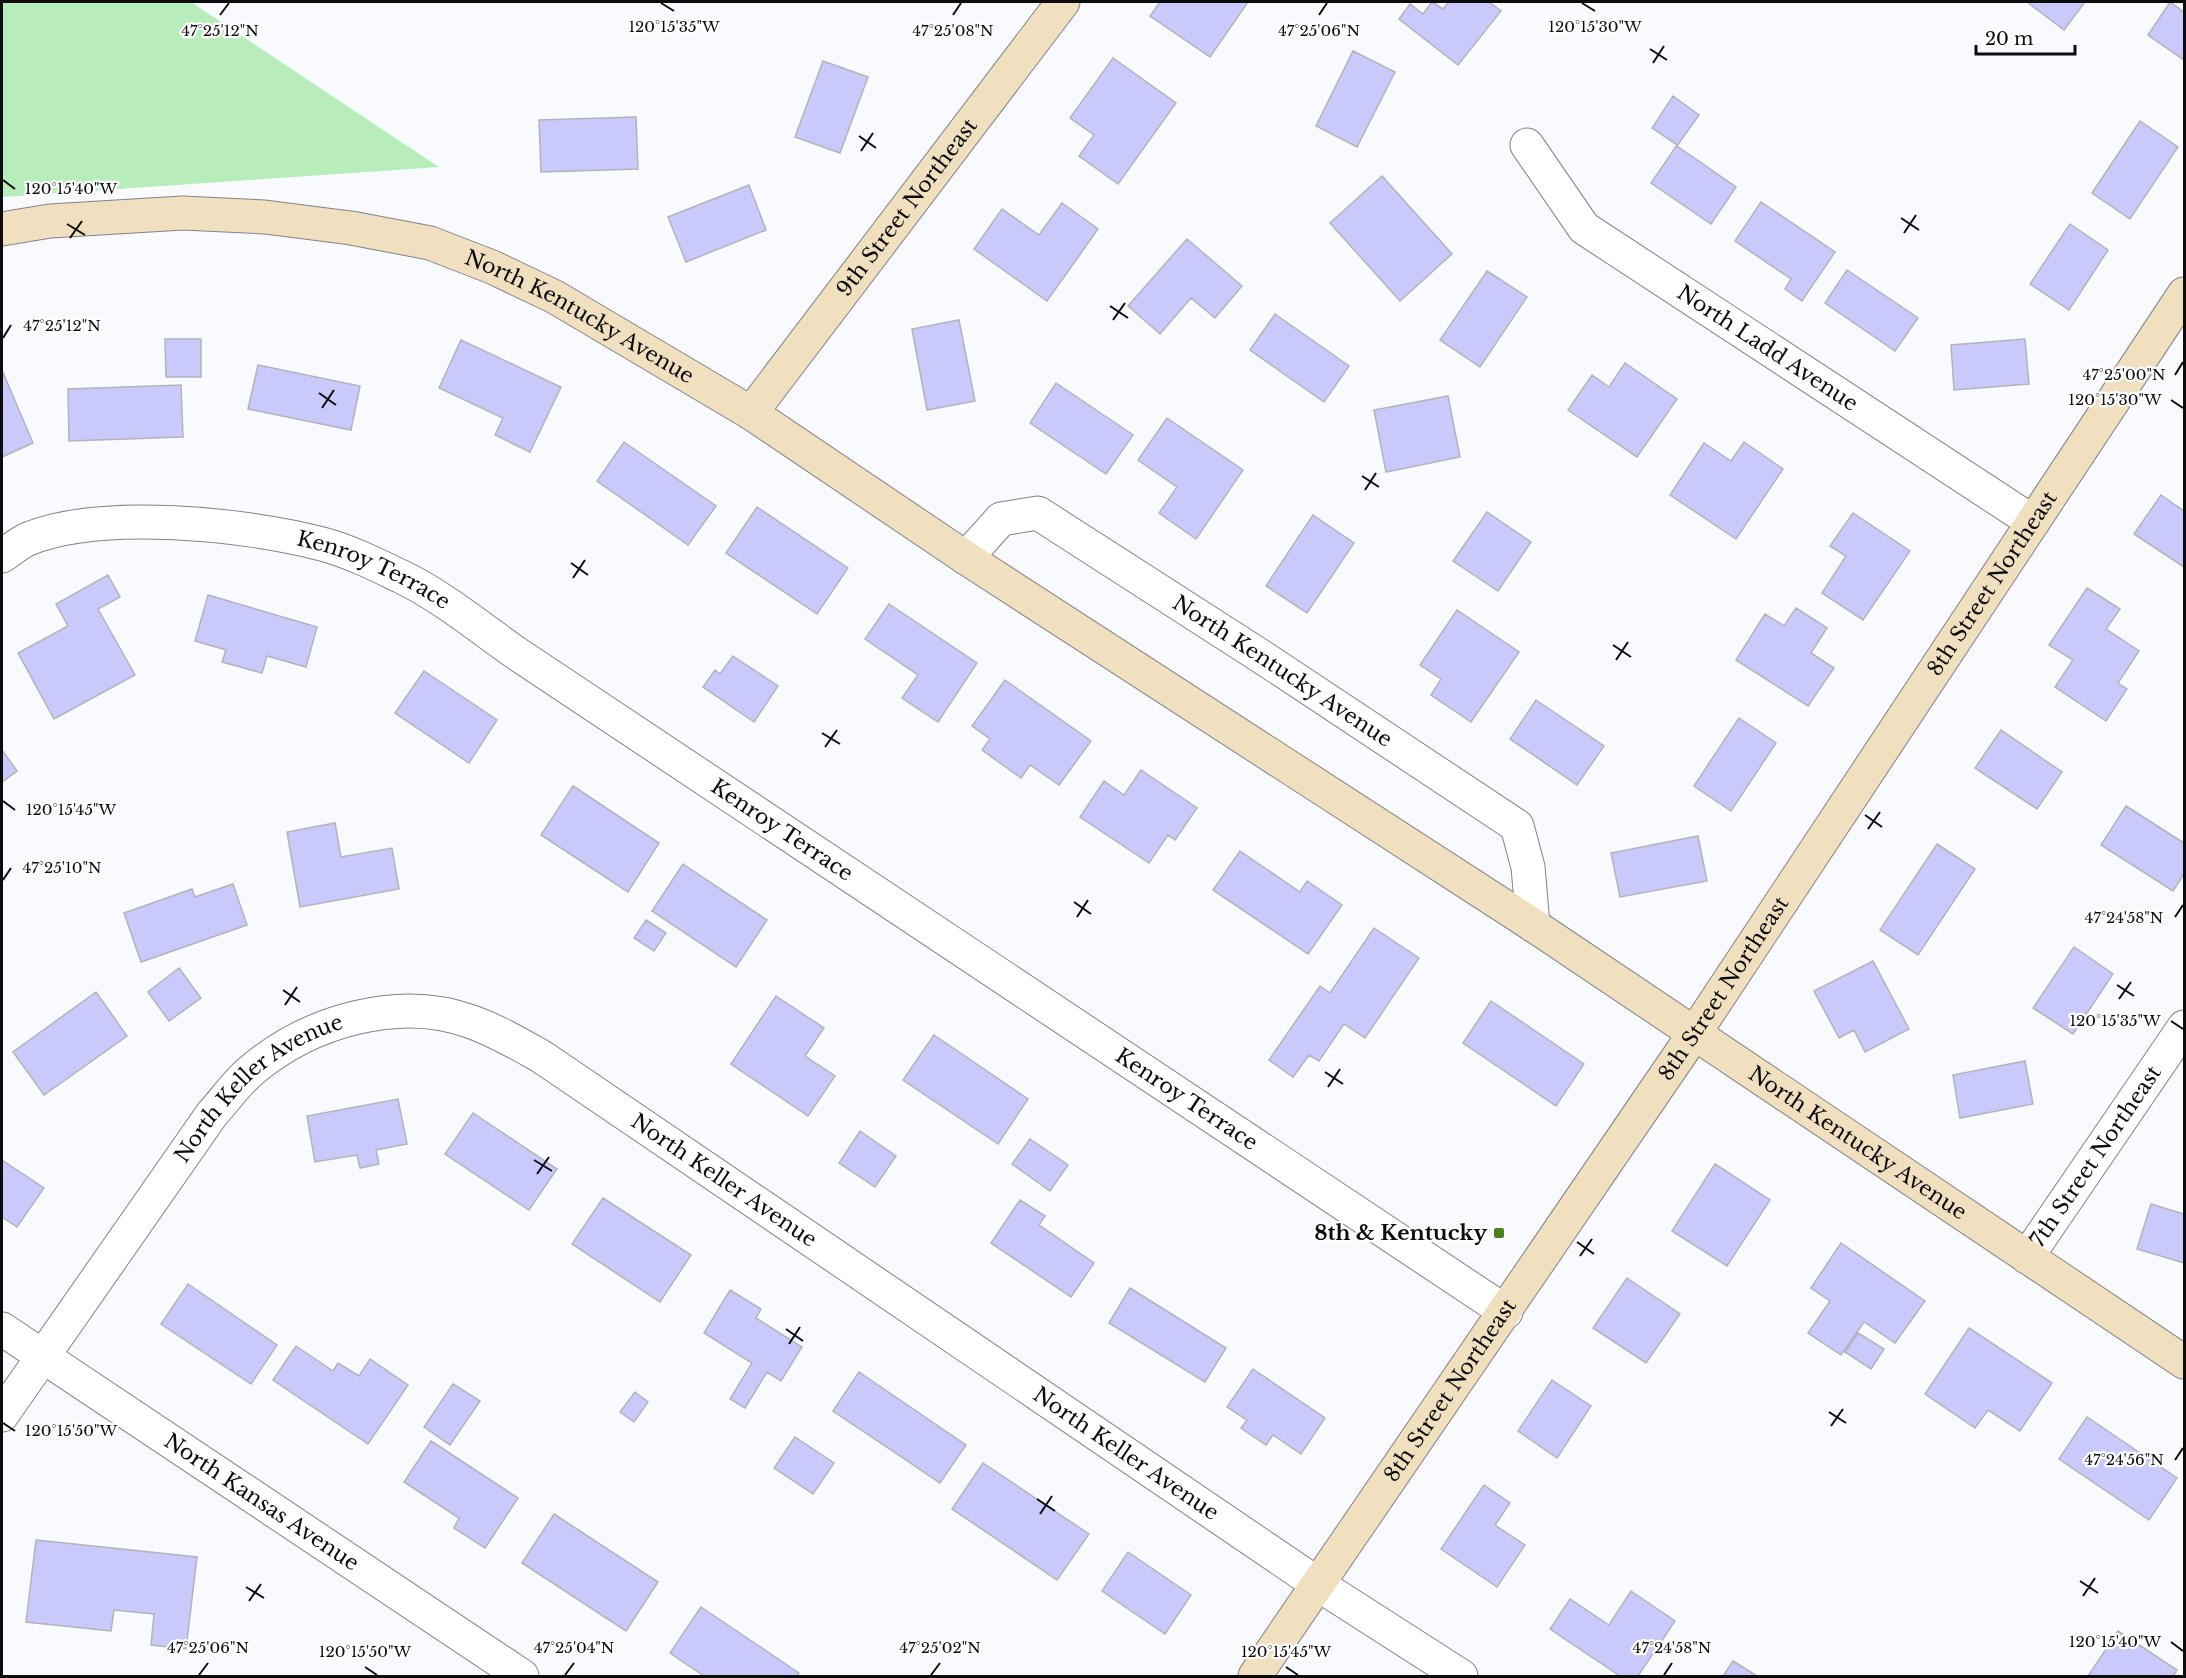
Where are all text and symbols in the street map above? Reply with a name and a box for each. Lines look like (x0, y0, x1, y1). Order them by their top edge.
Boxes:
text: 120°15'35"W (628, 17, 720, 36)
text: 120°15'30"W (1548, 17, 1642, 36)
scale bar (1976, 18, 2075, 56)
text: 47°25'12"N (181, 21, 259, 40)
text: 47°25'08"N (912, 21, 994, 40)
text: 47°25'06"N (1278, 21, 1360, 40)
text: 20 m (1985, 28, 2033, 50)
street label: 9th Street Northeast (831, 113, 983, 302)
text: 120°15'40"W (25, 179, 118, 198)
street label: North Kentucky Avenue (461, 245, 699, 389)
street label: North Ladd Avenue (1672, 279, 1863, 417)
text: 47°25'12"N (23, 316, 101, 335)
text: 47°25'00"N (2083, 365, 2165, 384)
text: 120°15'30"W (2068, 390, 2162, 409)
street label: 8th Street Northeast (1922, 486, 2063, 681)
street label: Kenroy Terrace (294, 525, 455, 615)
street label: North Kentucky Avenue (1168, 590, 1397, 753)
street label: Kenroy Terrace (706, 773, 858, 887)
text: 120°15'45"W (26, 800, 116, 819)
text: 47°25'10"N (23, 858, 101, 877)
street label: 8th Street Northeast (1653, 891, 1794, 1086)
text: 47°24'58"N (2085, 908, 2163, 927)
street label: North Keller Avenue (169, 1009, 346, 1168)
text: 120°15'35"W (2069, 1011, 2161, 1030)
street label: Kenroy Terrace (1110, 1043, 1263, 1156)
street label: North Kentucky Avenue (1744, 1061, 1972, 1225)
street label: 7th Street Northeast (2025, 1061, 2167, 1252)
street label: North Keller Avenue (626, 1108, 822, 1253)
place label: 8th & Kentucky (1314, 1220, 1487, 1246)
marker: 8th & Kentucky (1492, 1226, 1506, 1240)
street label: 8th Street Northeast (1379, 1294, 1522, 1487)
street label: North Keller Avenue (1028, 1381, 1224, 1526)
text: 120°15'50"W (25, 1421, 118, 1440)
street label: North Kansas Avenue (159, 1428, 364, 1577)
text: 47°24'56"N (2084, 1450, 2164, 1469)
text: 120°15'40"W (2069, 1632, 2162, 1651)
text: 47°25'06"N (167, 1638, 249, 1657)
text: 47°25'04"N (534, 1638, 614, 1657)
text: 47°25'02"N (899, 1638, 981, 1657)
text: 47°24'58"N (1633, 1638, 1711, 1657)
text: 120°15'50"W (319, 1642, 412, 1661)
text: 120°15'45"W (1241, 1642, 1331, 1661)

